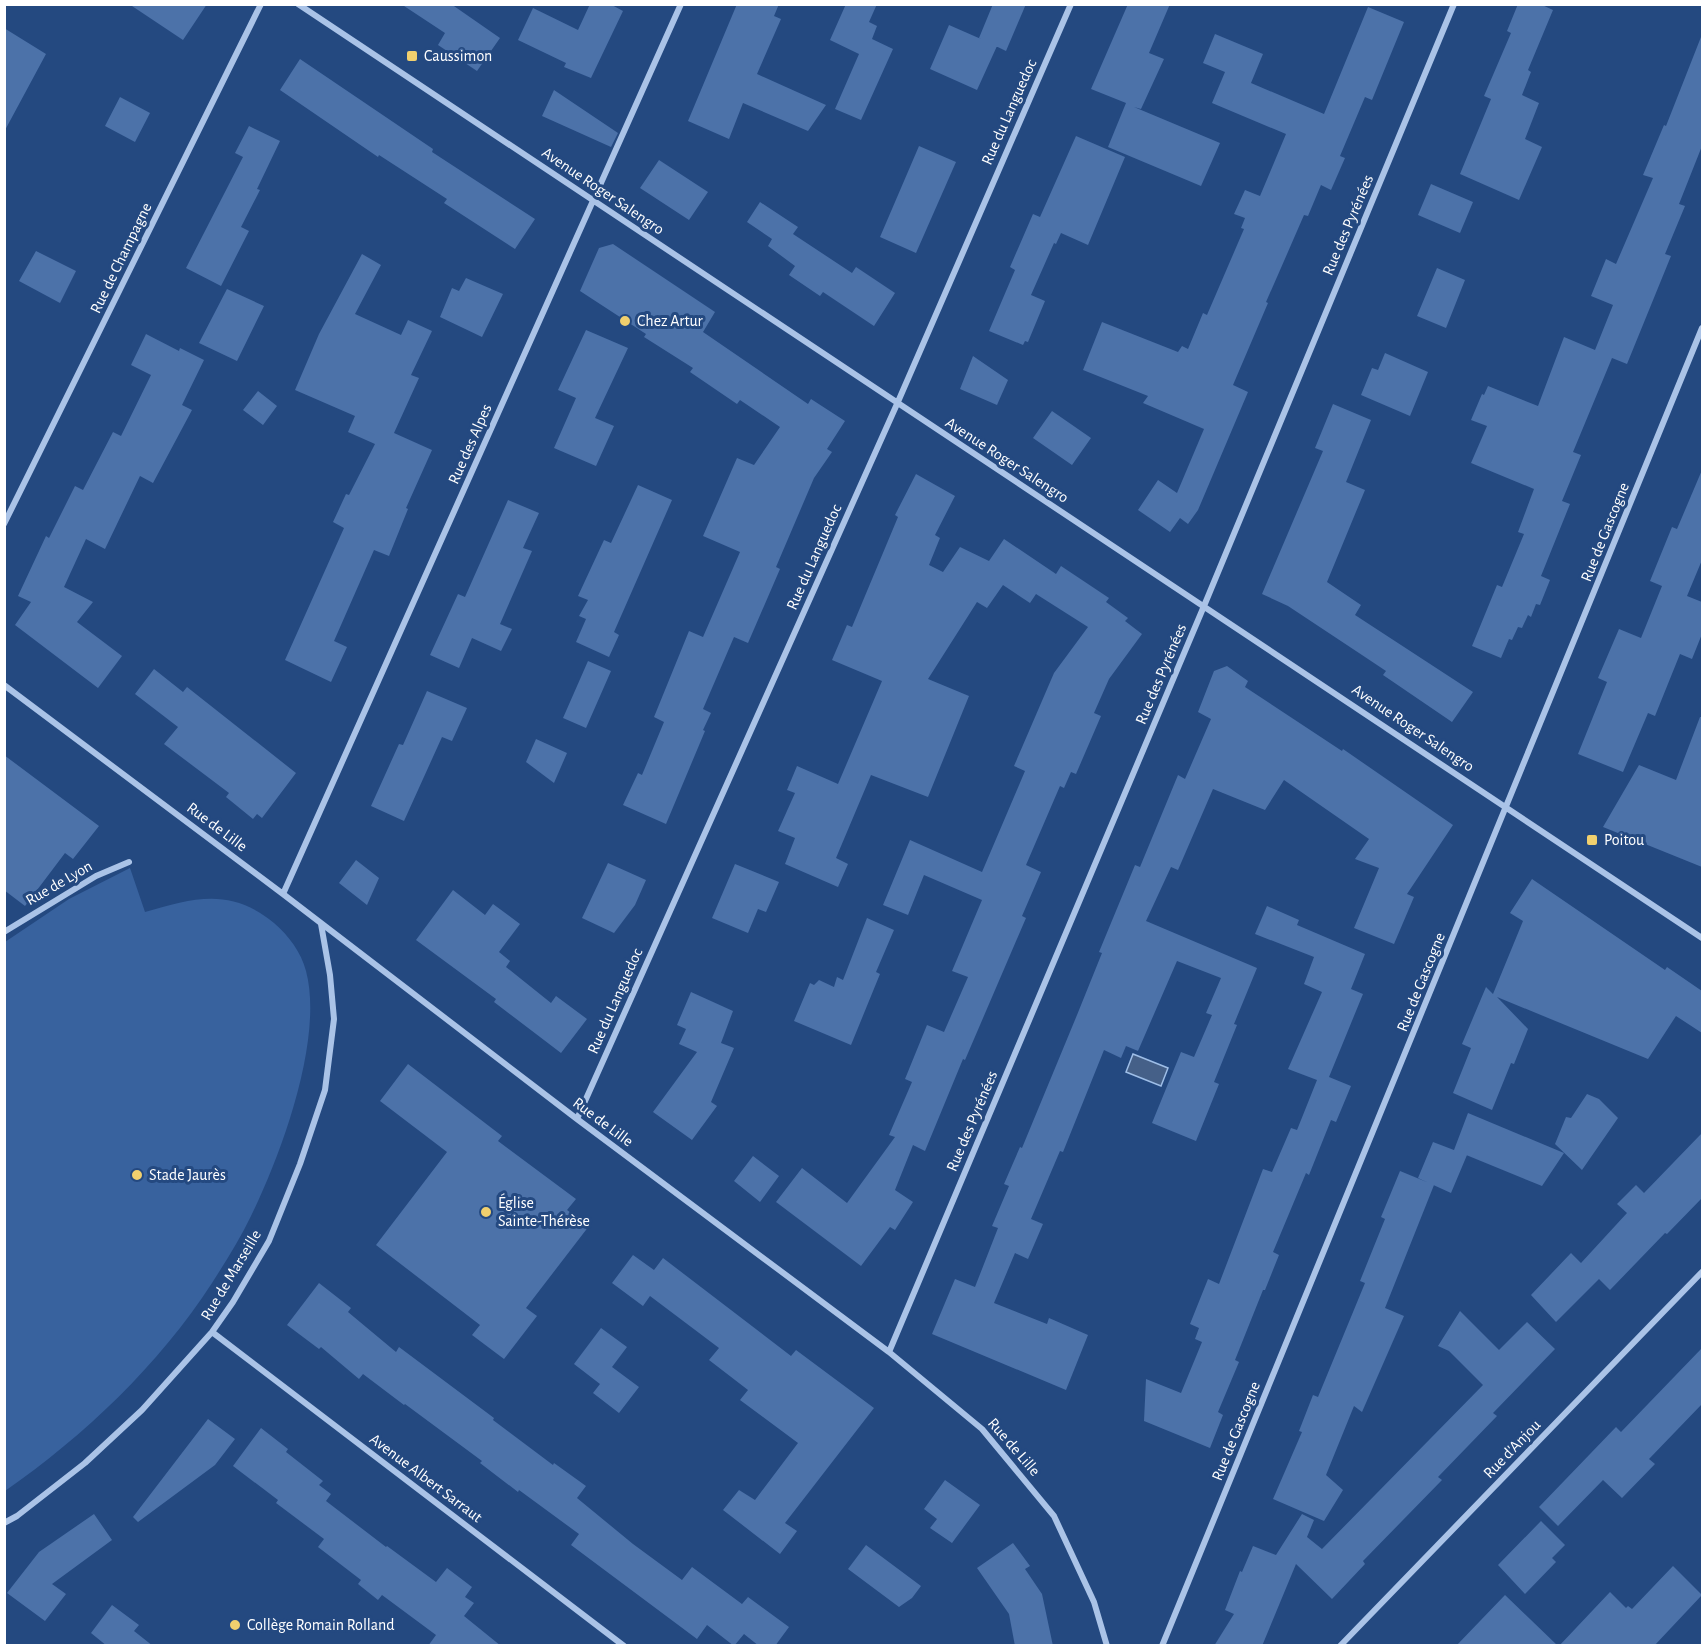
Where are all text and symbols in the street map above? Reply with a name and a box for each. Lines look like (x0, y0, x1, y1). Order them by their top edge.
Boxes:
place label: Caussimon (424, 48, 492, 64)
marker: Caussimon (405, 49, 419, 63)
street label: Rue du Languedoc (979, 57, 1039, 167)
street label: Avenue Roger Salengro (539, 144, 667, 238)
street label: Rue des Pyrénées (1320, 172, 1377, 278)
street label: Rue de Champagne (87, 200, 155, 316)
place label: Chez Artur (637, 313, 704, 329)
marker: Chez Artur (618, 314, 632, 328)
street label: Rue des Alpes (445, 402, 495, 486)
street label: Avenue Roger Salengro (942, 414, 1072, 506)
street label: Rue de Gascogne (1578, 480, 1632, 584)
street label: Rue du Languedoc (784, 502, 844, 612)
street label: Rue des Pyrénées (1133, 621, 1190, 727)
street label: Avenue Roger Salengro (1349, 681, 1477, 775)
street label: Rue de Lille (184, 799, 250, 855)
place label: Poitou (1604, 832, 1644, 848)
marker: Poitou (1585, 833, 1599, 847)
street label: Rue de Lyon (23, 858, 95, 909)
street label: Rue de Gascogne (1394, 930, 1448, 1034)
street label: Rue du Languedoc (585, 946, 645, 1056)
street label: Rue des Pyrénées (944, 1068, 1001, 1174)
street label: Rue de Lille (570, 1094, 636, 1150)
place label: Stade Jaurès (149, 1167, 226, 1183)
marker: Stade Jaurès (130, 1168, 144, 1182)
place label: Église Sainte-Thérèse (498, 1193, 590, 1229)
marker: Église Sainte-Thérèse (479, 1205, 493, 1219)
street label: Rue de Marseille (198, 1227, 264, 1323)
street label: Rue de Gascogne (1209, 1379, 1263, 1483)
street label: Rue de Lille (985, 1415, 1043, 1479)
street label: Rue d'Anjou (1480, 1417, 1544, 1482)
street label: Avenue Albert Sarraut (367, 1431, 485, 1525)
place label: Collège Romain Rolland (247, 1617, 395, 1633)
marker: Collège Romain Rolland (228, 1618, 242, 1632)

